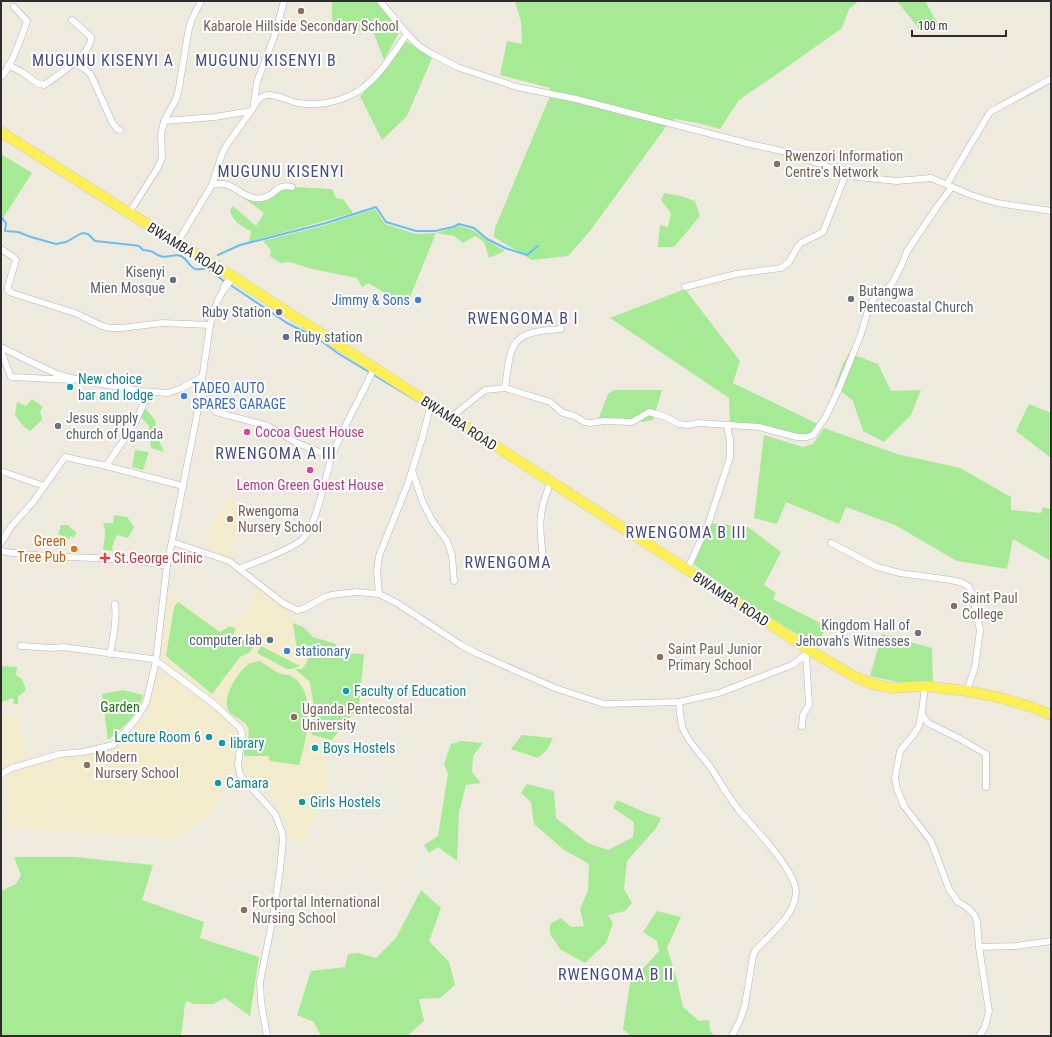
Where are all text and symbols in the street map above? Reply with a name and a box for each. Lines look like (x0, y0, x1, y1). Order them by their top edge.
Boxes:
marker: Kabarole Hillside Secondary School (296, 6, 306, 16)
scale bar (912, 12, 1006, 38)
place label: Kabarole Hillside Secondary School (203, 18, 399, 34)
text: 100 m (918, 19, 948, 33)
district label: MUGUNU KISENYI A (32, 51, 174, 70)
district label: MUGUNU KISENYI B (195, 51, 337, 70)
place label: Rwenzori Information Centre's Network (785, 148, 903, 180)
marker: Rwenzori Information Centre's Network (772, 159, 782, 169)
district label: MUGUNU KISENYI (217, 162, 345, 181)
street label: BWAMBA ROAD (145, 219, 227, 279)
place label: Kisenyi Mien Mosque (90, 264, 165, 296)
marker: Kisenyi Mien Mosque (168, 275, 178, 285)
place label: Butangwa Pentecoastal Church (859, 283, 973, 315)
place label: Jimmy & Sons (332, 292, 410, 308)
marker: Butangwa Pentecoastal Church (846, 294, 856, 304)
marker: Jimmy & Sons (413, 295, 423, 305)
place label: Ruby Station (202, 304, 271, 320)
marker: Ruby Station (274, 307, 284, 317)
district label: RWENGOMA B I (467, 309, 579, 328)
place label: Ruby station (294, 329, 362, 345)
marker: Ruby station (281, 332, 291, 342)
place label: New choice bar and lodge (78, 371, 154, 403)
place label: TADEO AUTO SPARES GARAGE (192, 380, 286, 412)
marker: New choice bar and lodge (65, 382, 75, 392)
marker: TADEO AUTO SPARES GARAGE (179, 391, 189, 401)
street label: BWAMBA ROAD (418, 393, 500, 454)
place label: Jesus supply church of Uganda (66, 410, 163, 442)
marker: Jesus supply church of Uganda (53, 421, 63, 431)
place label: Cocoa Guest House (255, 424, 365, 440)
marker: Cocoa Guest House (242, 427, 252, 437)
district label: RWENGOMA A III (215, 444, 337, 463)
marker: Lemon Green Guest House (305, 465, 315, 475)
place label: Lemon Green Guest House (236, 477, 384, 493)
place label: Rwengoma Nursery School (238, 503, 322, 535)
marker: Rwengoma Nursery School (225, 514, 235, 524)
district label: RWENGOMA B III (625, 523, 747, 542)
place label: Green Tree Pub (17, 533, 66, 565)
marker: Green Tree Pub (69, 544, 79, 554)
place label: St.George Clinic (114, 550, 203, 566)
marker: St.George Clinic (99, 552, 111, 564)
district label: RWENGOMA (464, 553, 552, 572)
street label: BWAMBA ROAD (690, 569, 772, 630)
place label: Saint Paul College (962, 590, 1018, 622)
marker: Saint Paul College (949, 601, 959, 611)
place label: Kingdom Hall of Jehovah's Witnesses (796, 617, 911, 649)
marker: Kingdom Hall of Jehovah's Witnesses (913, 628, 923, 638)
place label: computer lab (189, 632, 262, 648)
marker: computer lab (265, 635, 275, 645)
place label: Saint Paul Junior Primary School (668, 641, 762, 673)
place label: stationary (295, 643, 350, 659)
marker: stationary (282, 646, 292, 656)
marker: Saint Paul Junior Primary School (655, 652, 665, 662)
place label: Faculty of Education (354, 683, 466, 699)
marker: Faculty of Education (341, 686, 351, 696)
park label: Garden (100, 699, 140, 715)
place label: Uganda Pentecostal University (302, 701, 413, 733)
marker: Uganda Pentecostal University (289, 712, 299, 722)
place label: Lecture Room 6 (114, 729, 201, 745)
marker: Lecture Room 6 (204, 732, 214, 742)
place label: library (230, 735, 264, 751)
marker: library (217, 738, 227, 748)
place label: Boys Hostels (323, 740, 395, 756)
marker: Boys Hostels (310, 743, 320, 753)
place label: Modern Nursery School (95, 749, 179, 781)
marker: Modern Nursery School (82, 760, 92, 770)
place label: Camara (226, 775, 269, 791)
marker: Camara (213, 778, 223, 788)
place label: Girls Hostels (310, 794, 381, 810)
marker: Girls Hostels (297, 797, 307, 807)
place label: Fortportal International Nursing School (252, 894, 380, 926)
marker: Fortportal International Nursing School (239, 905, 249, 915)
district label: RWENGOMA B II (558, 965, 674, 984)

